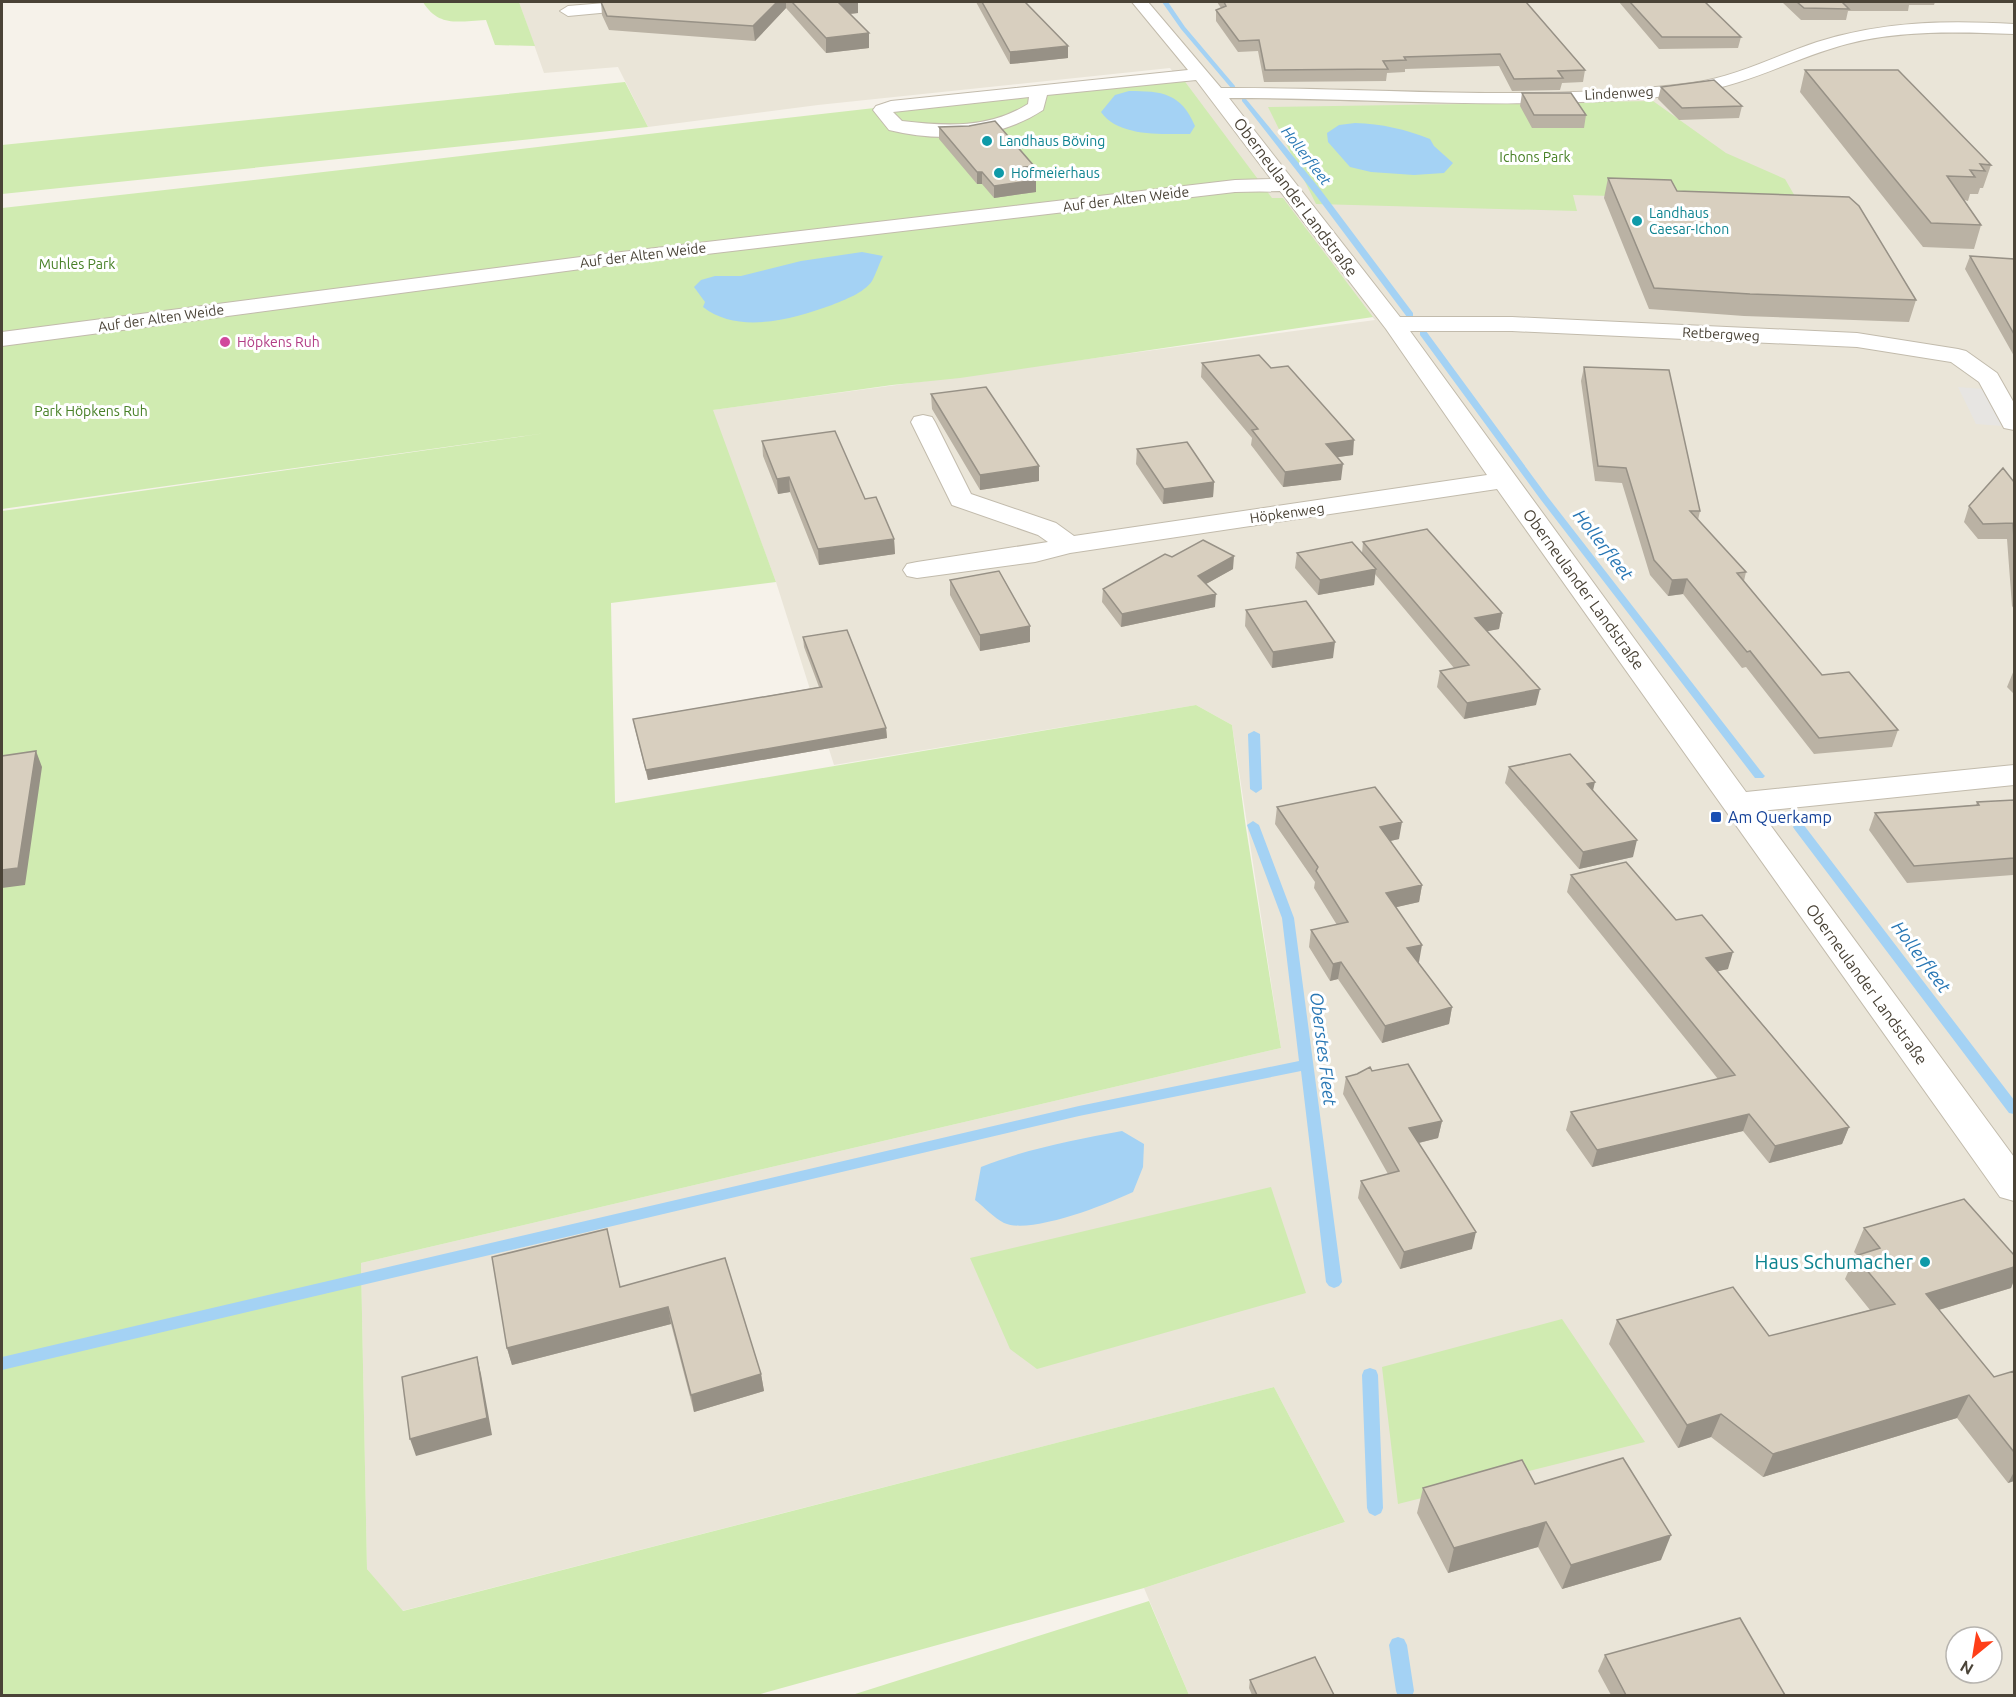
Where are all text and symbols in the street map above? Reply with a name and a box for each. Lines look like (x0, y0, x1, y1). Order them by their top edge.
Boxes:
street label: Lindenweg (1584, 83, 1654, 103)
street label: Oberneulander Landstraße (1230, 114, 1362, 280)
water label: Hollerfleet (1278, 123, 1335, 189)
place label: Landhaus Böving (999, 133, 1105, 149)
marker: Landhaus Böving (980, 134, 994, 148)
park label: Ichons Park (1499, 149, 1571, 165)
place label: Hofmeierhaus (1011, 165, 1100, 181)
marker: Hofmeierhaus (992, 166, 1006, 180)
street label: Auf der Alten Weide (1062, 183, 1190, 215)
place label: Landhaus Caesar-Ichon (1649, 205, 1729, 237)
marker: Landhaus Caesar-Ichon (1630, 214, 1644, 228)
street label: Auf der Alten Weide (579, 239, 707, 271)
park label: Muhles Park (39, 256, 115, 272)
street label: Auf der Alten Weide (97, 301, 225, 335)
street label: Retbergweg (1682, 324, 1760, 344)
place label: Höpkens Ruh (237, 334, 320, 350)
marker: Höpkens Ruh (218, 335, 232, 349)
park label: Park Höpkens Ruh (34, 403, 148, 419)
street label: Höpkenweg (1249, 500, 1325, 526)
street label: Oberneulander Landstraße (1520, 505, 1648, 673)
water label: Hollerfleet (1569, 505, 1638, 585)
place label: Am Querkamp (1728, 808, 1832, 826)
marker: Am Querkamp (1709, 810, 1723, 824)
street label: Oberneulander Landstraße (1803, 900, 1931, 1068)
water label: Hollerfleet (1888, 917, 1956, 997)
water label: Oberstes Fleet (1307, 991, 1341, 1108)
place label: Haus Schumacher (1755, 1250, 1913, 1273)
marker: Haus Schumacher (1918, 1255, 1932, 1269)
north arrow (1944, 1625, 2004, 1685)
text: N (1957, 1657, 1976, 1679)

